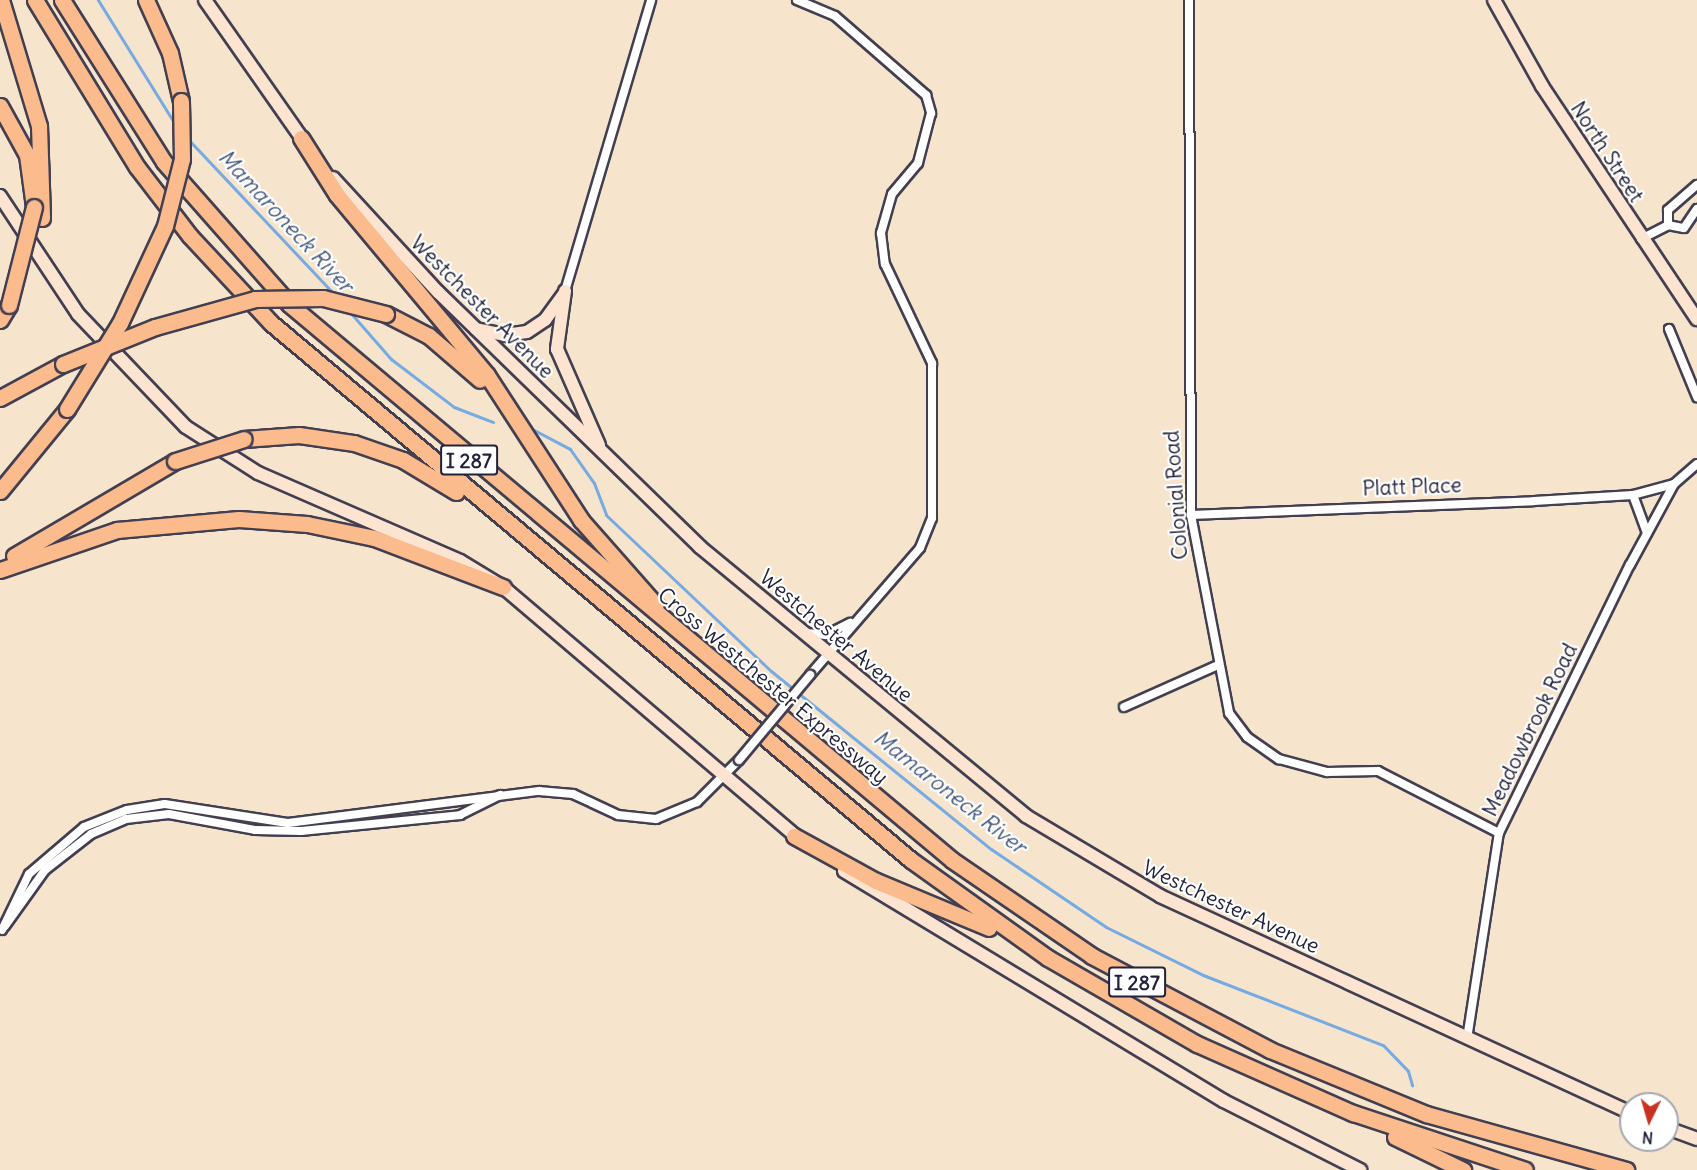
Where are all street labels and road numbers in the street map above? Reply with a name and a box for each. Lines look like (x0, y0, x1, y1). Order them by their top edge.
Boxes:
street label: North Street (1565, 97, 1649, 207)
street label: Westchester Avenue (405, 230, 559, 384)
street label: Colonial Road (1159, 429, 1193, 561)
road number: I 287 (439, 443, 499, 477)
street label: Platt Place (1362, 473, 1462, 501)
street label: Westchester Avenue (754, 565, 918, 707)
street label: Cross Westchester Expressway (653, 582, 893, 790)
street label: Meadowbrook Road (1477, 639, 1583, 821)
street label: Westchester Avenue (1139, 855, 1323, 959)
road number: I 287 (1107, 965, 1167, 999)

